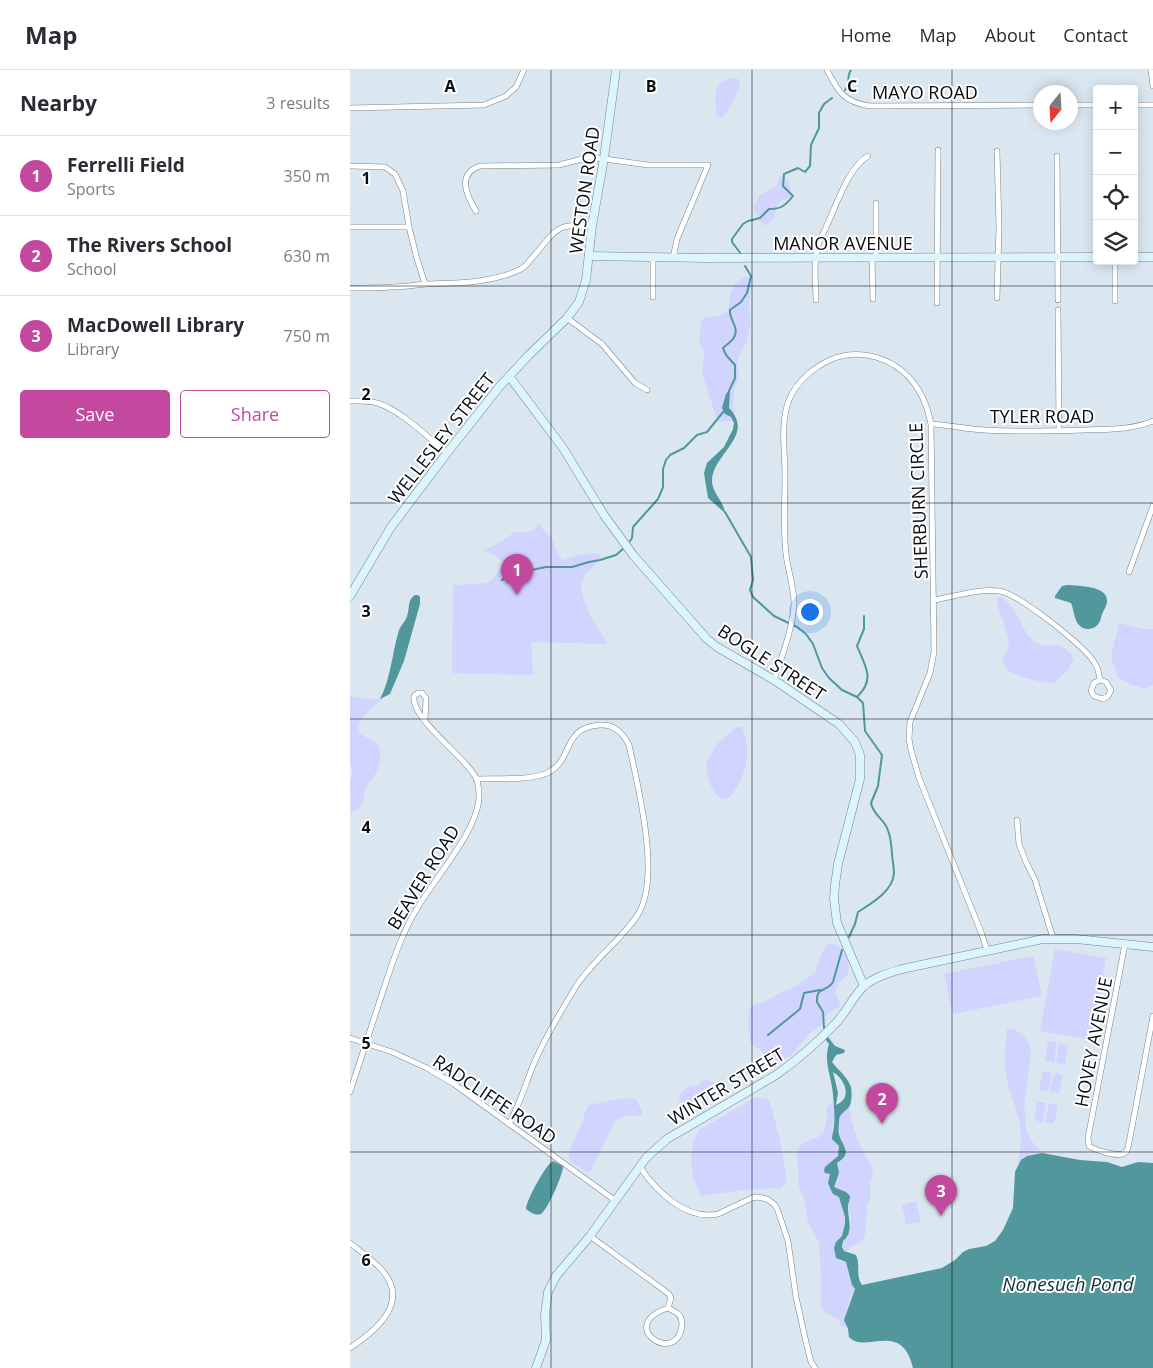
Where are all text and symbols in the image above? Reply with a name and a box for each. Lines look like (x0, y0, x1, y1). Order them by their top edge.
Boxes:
text: Map (25, 18, 77, 51)
text: Home (841, 23, 891, 47)
text: Map (919, 23, 957, 47)
text: About (985, 23, 1035, 47)
text: Contact (1063, 23, 1128, 47)
text: A (444, 75, 456, 97)
text: B (646, 75, 656, 97)
text: C (847, 75, 857, 97)
street label: MAYO ROAD (872, 80, 978, 104)
north arrow (1033, 85, 1078, 130)
map controls (1093, 85, 1138, 265)
button: + (1093, 85, 1138, 130)
text: Nearby (20, 89, 97, 117)
text: 3 results (266, 92, 330, 114)
street label: WESTON ROAD (563, 125, 605, 255)
button: − (1093, 130, 1138, 175)
text: Ferrelli Field (67, 152, 185, 178)
text: 1 (31, 165, 41, 187)
text: 350 m (284, 165, 330, 187)
text: 1 (361, 167, 371, 189)
button: locate (1093, 175, 1138, 220)
text: Sports (67, 178, 115, 200)
button: layers (1093, 220, 1138, 265)
street label: MANOR AVENUE (773, 231, 913, 255)
text: The Rivers School (67, 232, 232, 258)
text: 2 (31, 245, 41, 267)
text: 630 m (284, 245, 330, 267)
text: School (67, 258, 117, 280)
text: MacDowell Library (67, 312, 244, 338)
text: 3 (31, 325, 41, 347)
text: 750 m (284, 325, 330, 347)
text: Library (67, 338, 119, 360)
street label: WELLESLEY STREET (382, 367, 500, 509)
text: 2 (361, 383, 371, 405)
button: Save (20, 390, 170, 438)
button: Share (180, 390, 330, 438)
street label: TYLER ROAD (990, 404, 1094, 428)
street label: SHERBURN CIRCLE (903, 422, 933, 580)
pin: 1 (501, 554, 533, 595)
your location (797, 599, 823, 625)
text: 3 (361, 600, 371, 622)
street label: BOGLE STREET (714, 618, 830, 706)
text: 4 (361, 816, 371, 838)
street label: BEAVER ROAD (381, 820, 465, 934)
street label: HOVEY AVENUE (1069, 975, 1117, 1109)
text: 5 (361, 1032, 371, 1054)
street label: WINTER STREET (663, 1042, 789, 1130)
street label: RADCLIFFE ROAD (429, 1049, 561, 1149)
pin: 2 (866, 1083, 898, 1124)
pin: 3 (925, 1175, 957, 1216)
text: 6 (361, 1249, 371, 1271)
water label: Nonesuch Pond (1002, 1271, 1135, 1297)

